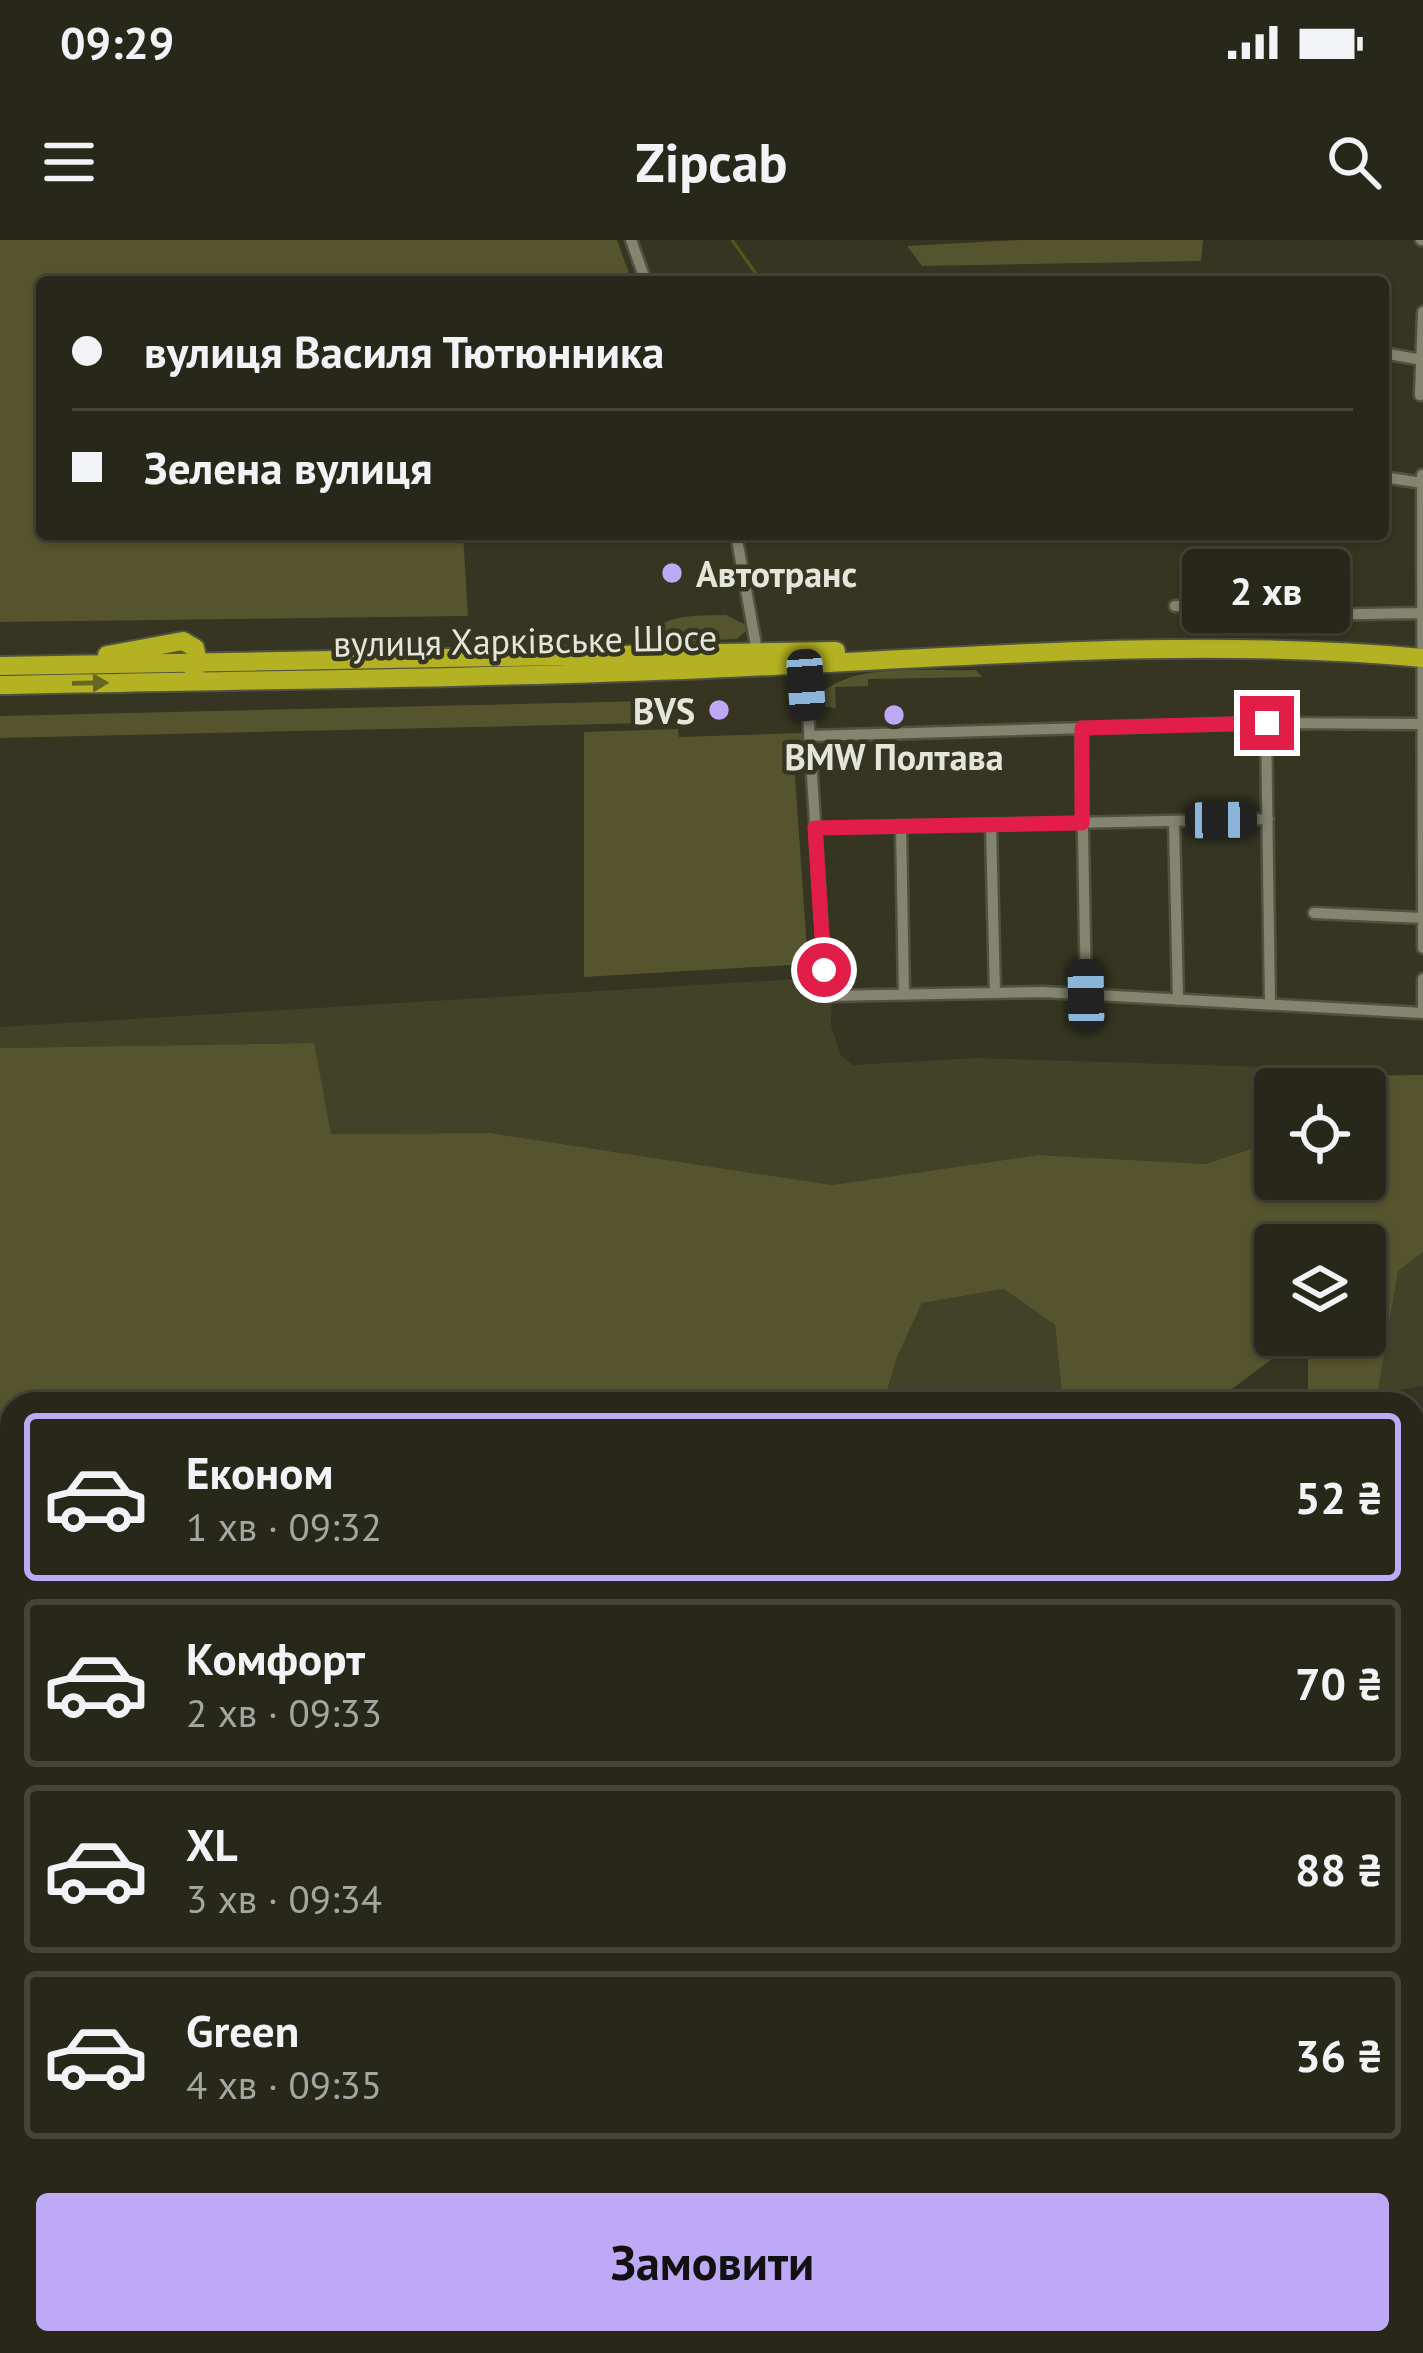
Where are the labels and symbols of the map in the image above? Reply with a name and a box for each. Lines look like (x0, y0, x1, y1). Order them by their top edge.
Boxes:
callout: 2 хв (1183, 549, 1351, 633)
place label: Автотранс (696, 550, 857, 597)
marker: Автотранс (659, 560, 685, 586)
street label: вулиця Харківське Шосе (333, 613, 717, 667)
car (786, 648, 826, 722)
one-way arrow (72, 673, 110, 692)
place label: BVS (633, 687, 695, 734)
route end (1240, 696, 1294, 750)
marker: BVS (706, 697, 732, 723)
marker: BMW Полтава (881, 702, 907, 728)
place label: BMW Полтава (784, 733, 1004, 780)
car (1185, 801, 1257, 839)
route start (797, 943, 851, 997)
car (1067, 959, 1105, 1031)

